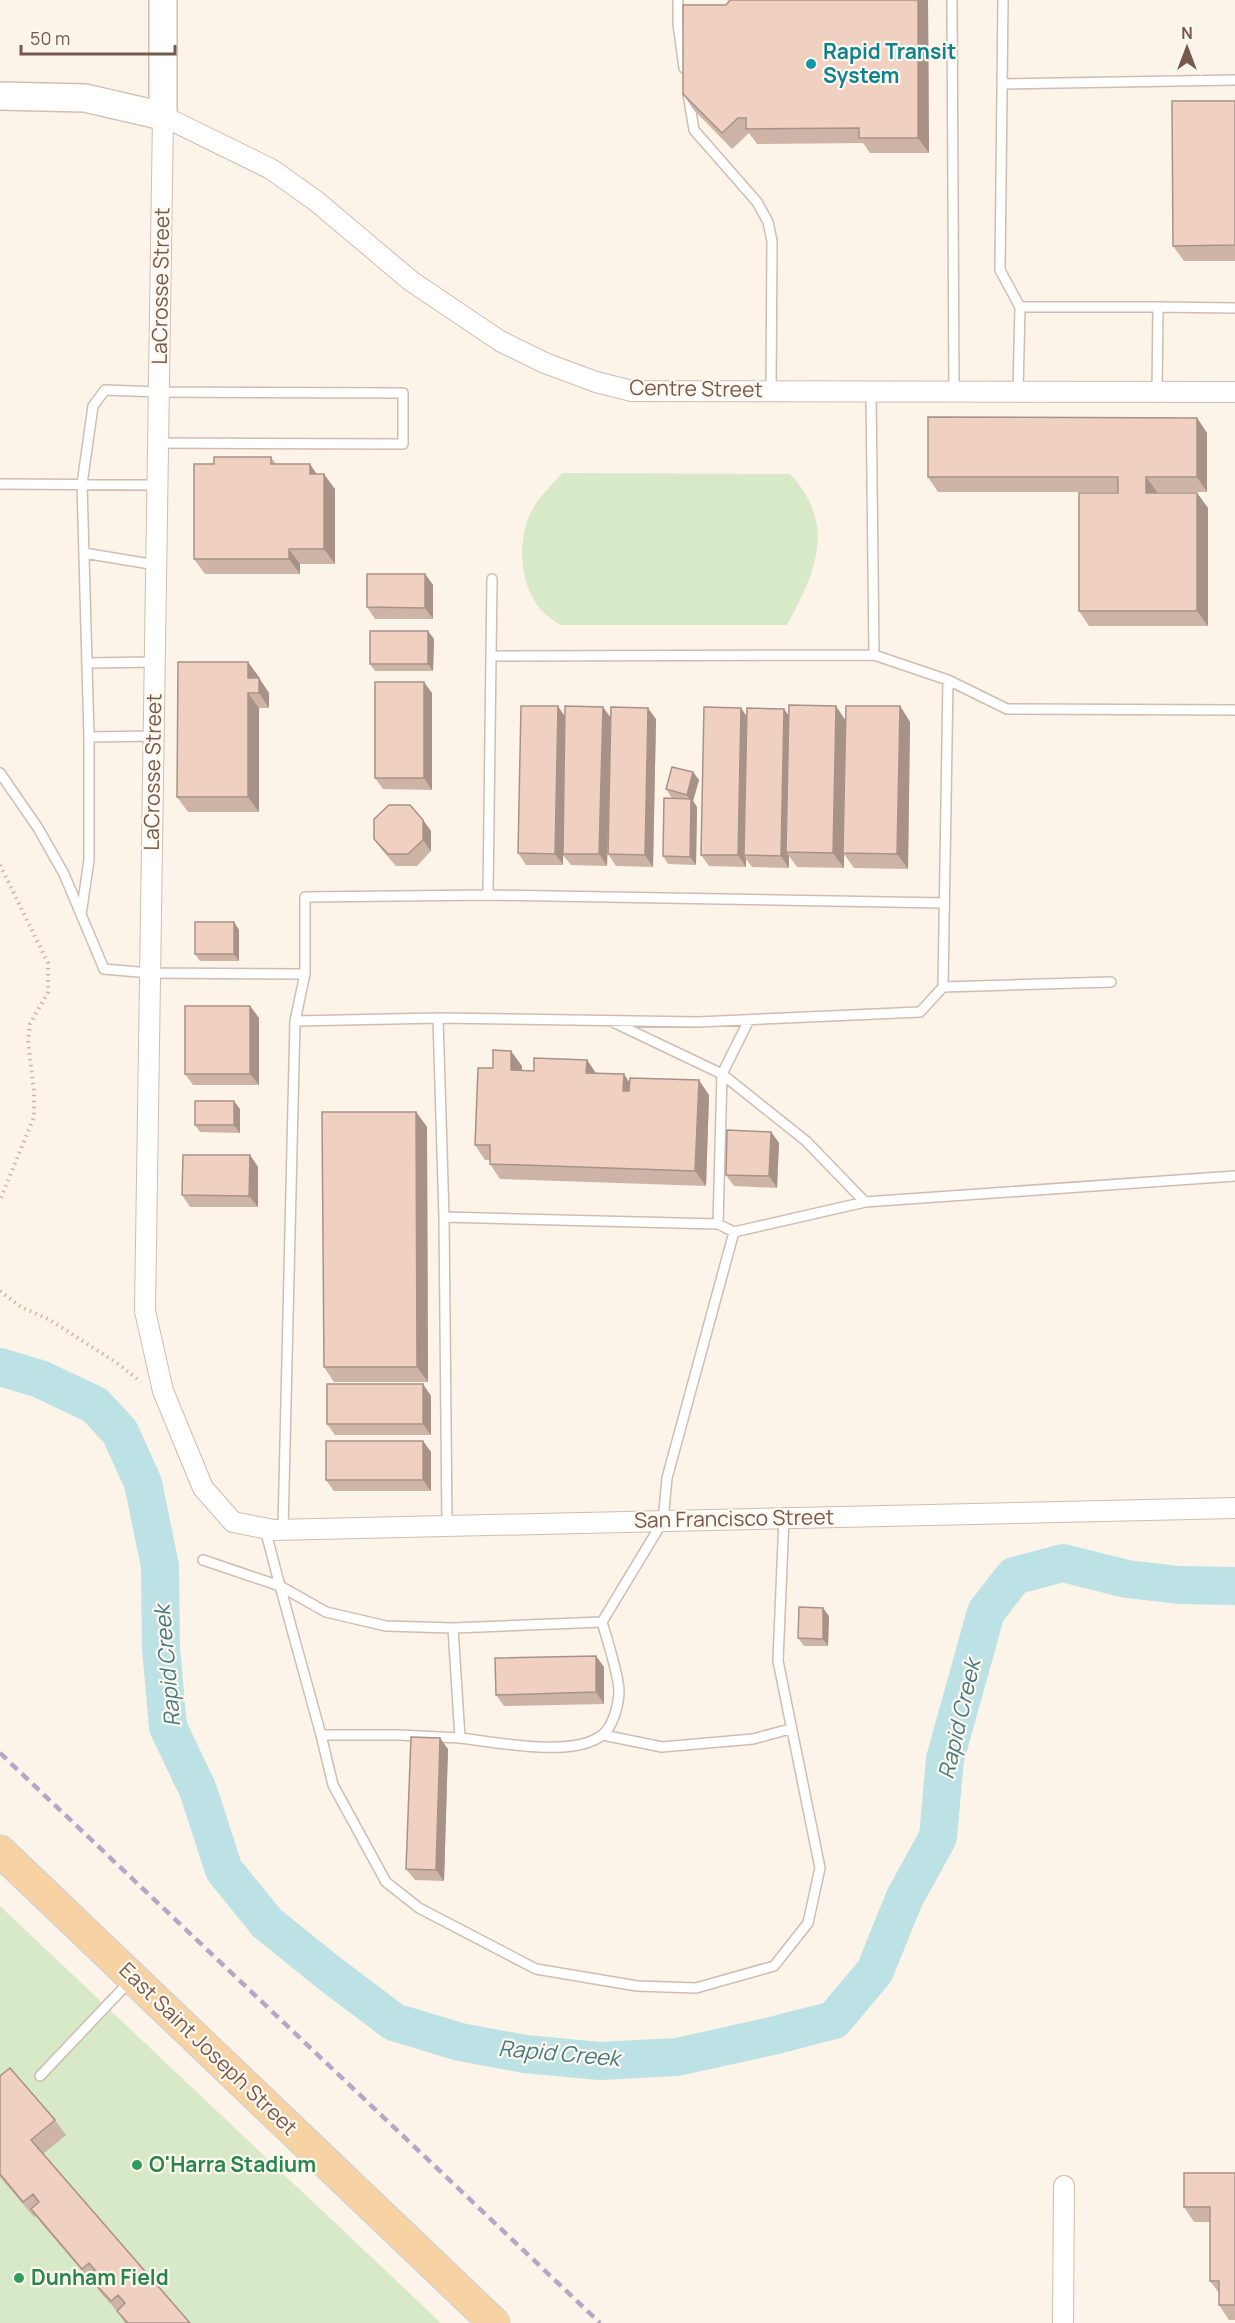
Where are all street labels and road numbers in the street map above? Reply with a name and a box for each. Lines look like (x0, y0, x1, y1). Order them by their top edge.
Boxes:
street label: LaCrosse Street (145, 207, 175, 365)
street label: Centre Street (629, 373, 763, 403)
street label: LaCrosse Street (137, 693, 167, 851)
street label: San Francisco Street (634, 1502, 834, 1534)
street label: East Saint Joseph Street (113, 1956, 304, 2141)

